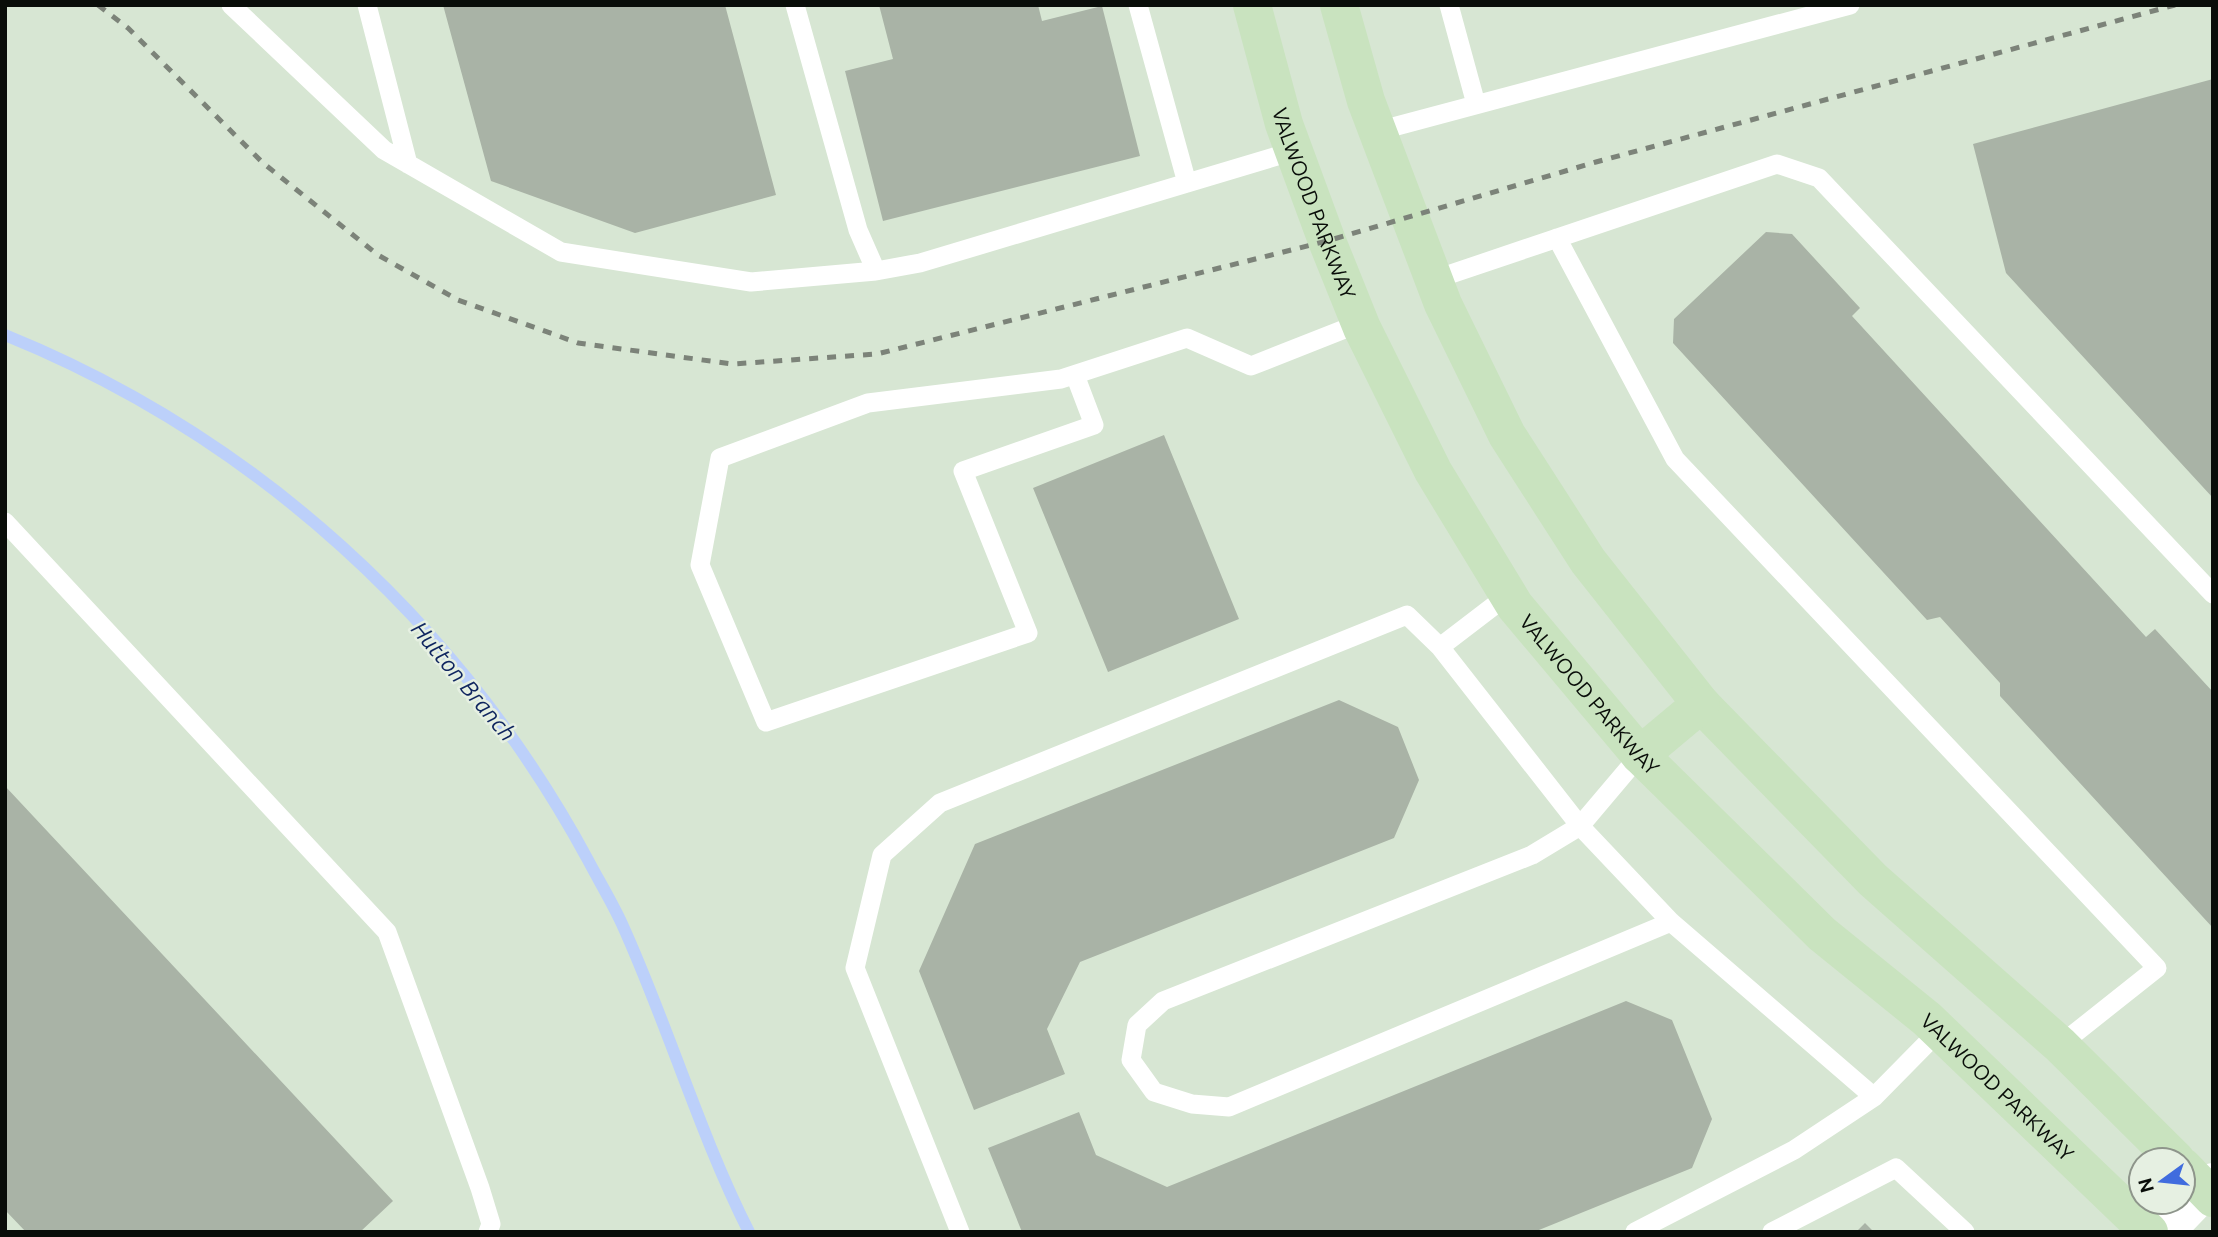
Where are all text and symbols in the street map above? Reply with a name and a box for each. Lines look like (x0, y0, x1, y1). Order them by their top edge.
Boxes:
street label: VALWOOD PARKWAY (1268, 105, 1361, 302)
street label: VALWOOD PARKWAY (1515, 609, 1664, 779)
water label: Hutton Branch (407, 616, 521, 746)
street label: VALWOOD PARKWAY (1916, 1008, 2079, 1166)
north arrow (2127, 1146, 2197, 1216)
text: N (2133, 1176, 2158, 1195)

